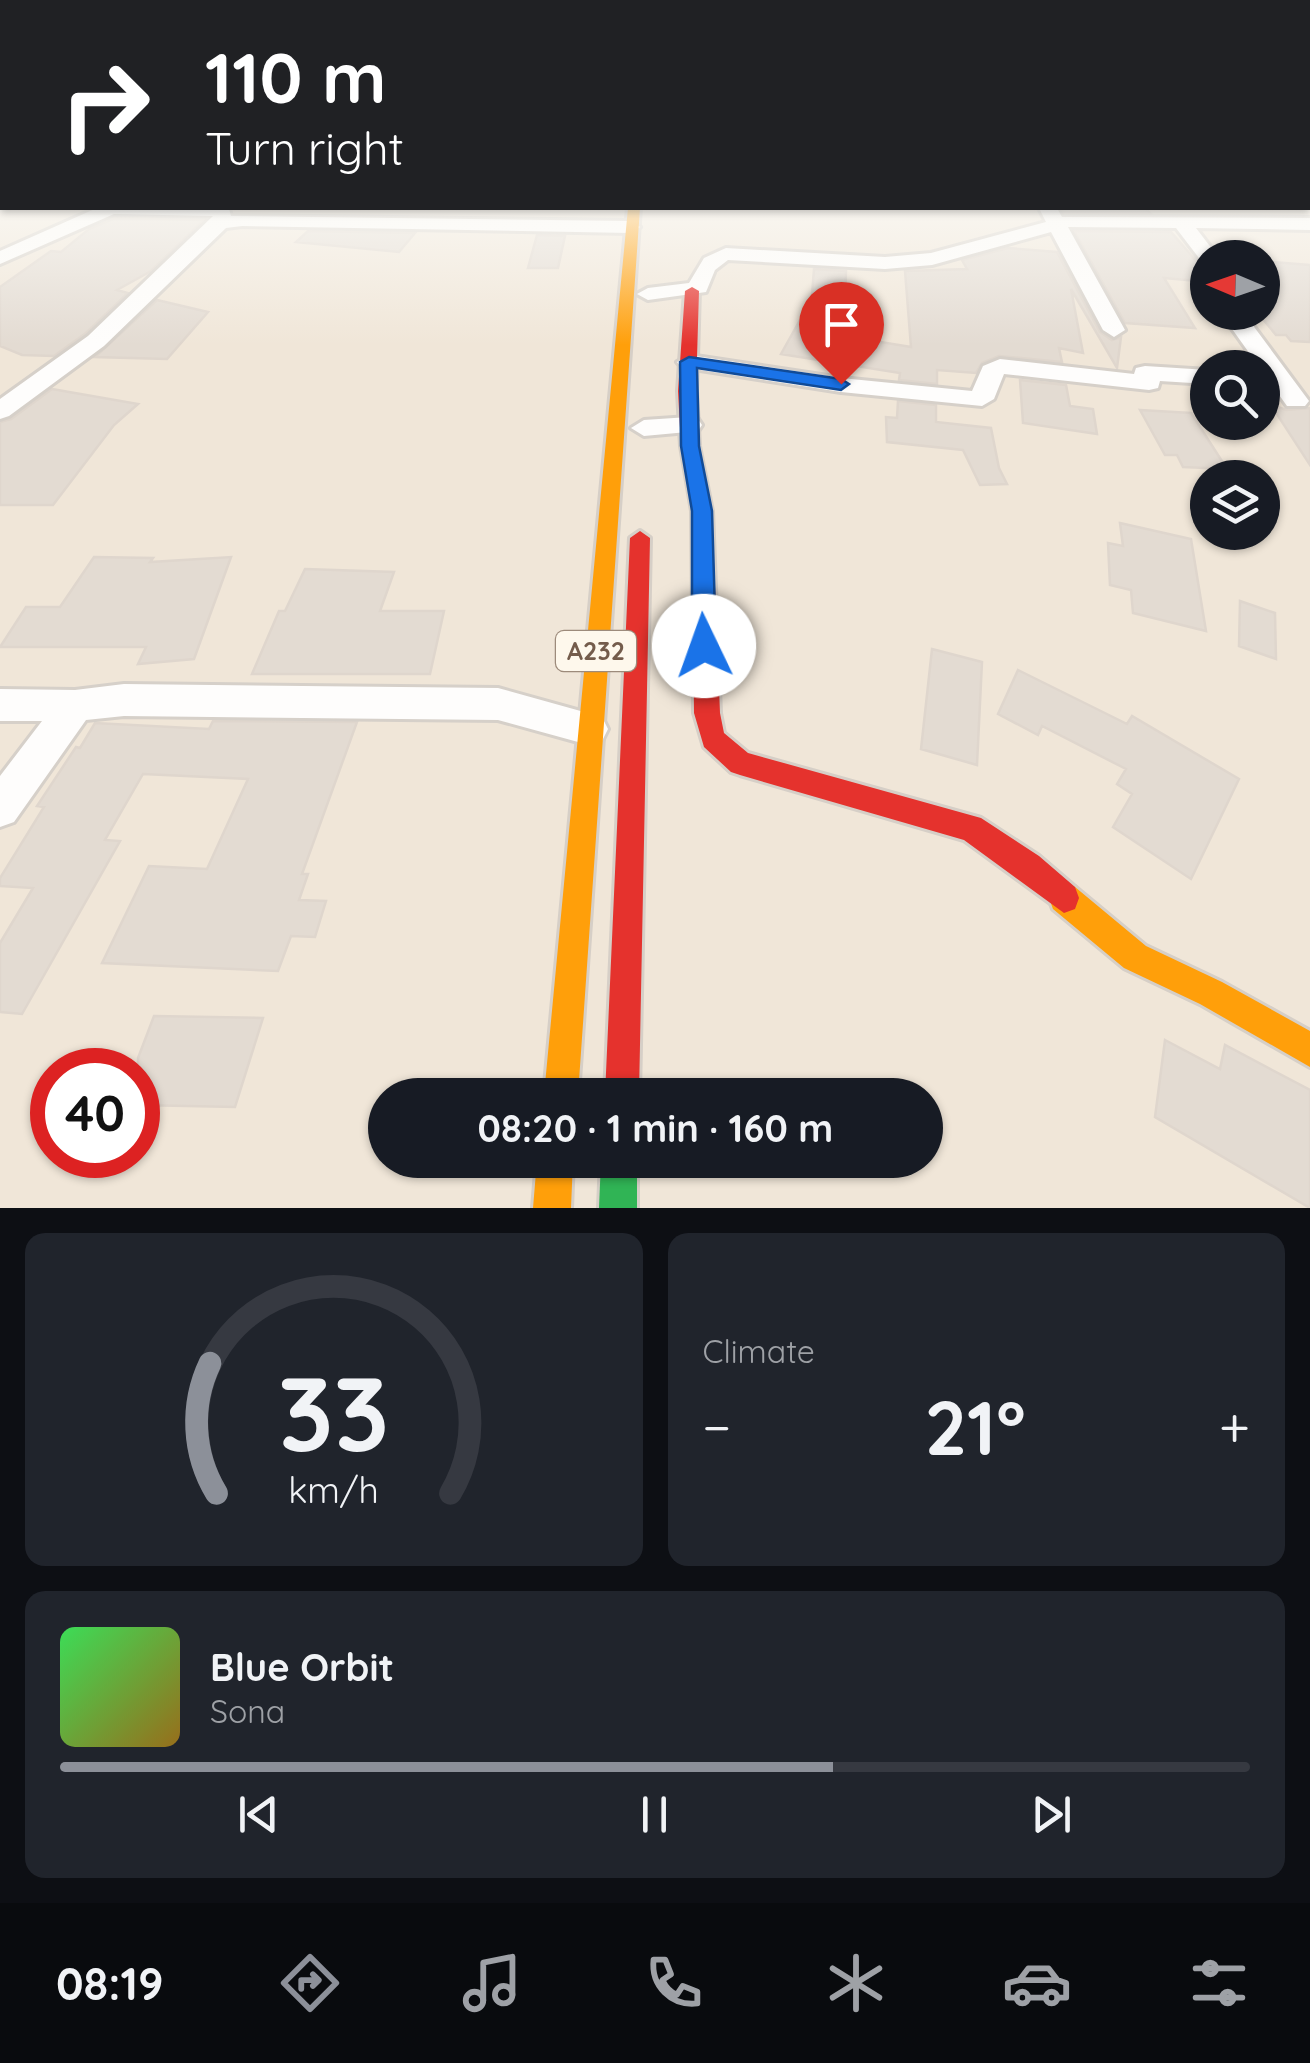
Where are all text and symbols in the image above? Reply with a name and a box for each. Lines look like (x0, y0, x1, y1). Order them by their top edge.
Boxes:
text: 110 m (205, 33, 387, 121)
icon: right (40, 40, 170, 170)
text: Turn right (205, 120, 404, 176)
north arrow (1190, 240, 1280, 330)
map controls (1190, 240, 1280, 550)
pin (799, 282, 884, 385)
icon: arrive (814, 297, 869, 352)
button: search (1190, 350, 1280, 440)
button: layers (1190, 460, 1280, 550)
position arrow (652, 594, 756, 698)
road number: A232 (556, 631, 636, 671)
speed limit sign: 40 (30, 1048, 160, 1178)
text: 08:20 · 1 min · 160 m (478, 1104, 833, 1152)
text: Climate (703, 1331, 815, 1371)
text: 33 (278, 1347, 390, 1477)
text: 21° (924, 1380, 1026, 1474)
text: − (703, 1392, 731, 1461)
text: + (1219, 1392, 1250, 1461)
text: km/h (288, 1467, 379, 1512)
text: Blue Orbit (210, 1643, 394, 1691)
text: Sona (210, 1691, 285, 1731)
icon: previous (231, 1787, 286, 1842)
icon: pause (627, 1787, 682, 1842)
icon: next (1024, 1787, 1079, 1842)
icon: directions (275, 1948, 345, 2018)
icon: music (457, 1948, 527, 2018)
icon: phone (639, 1948, 709, 2018)
icon: climate (821, 1948, 891, 2018)
icon: car (1002, 1948, 1072, 2018)
icon: filters (1184, 1948, 1254, 2018)
text: 08:19 (56, 1955, 164, 2011)

